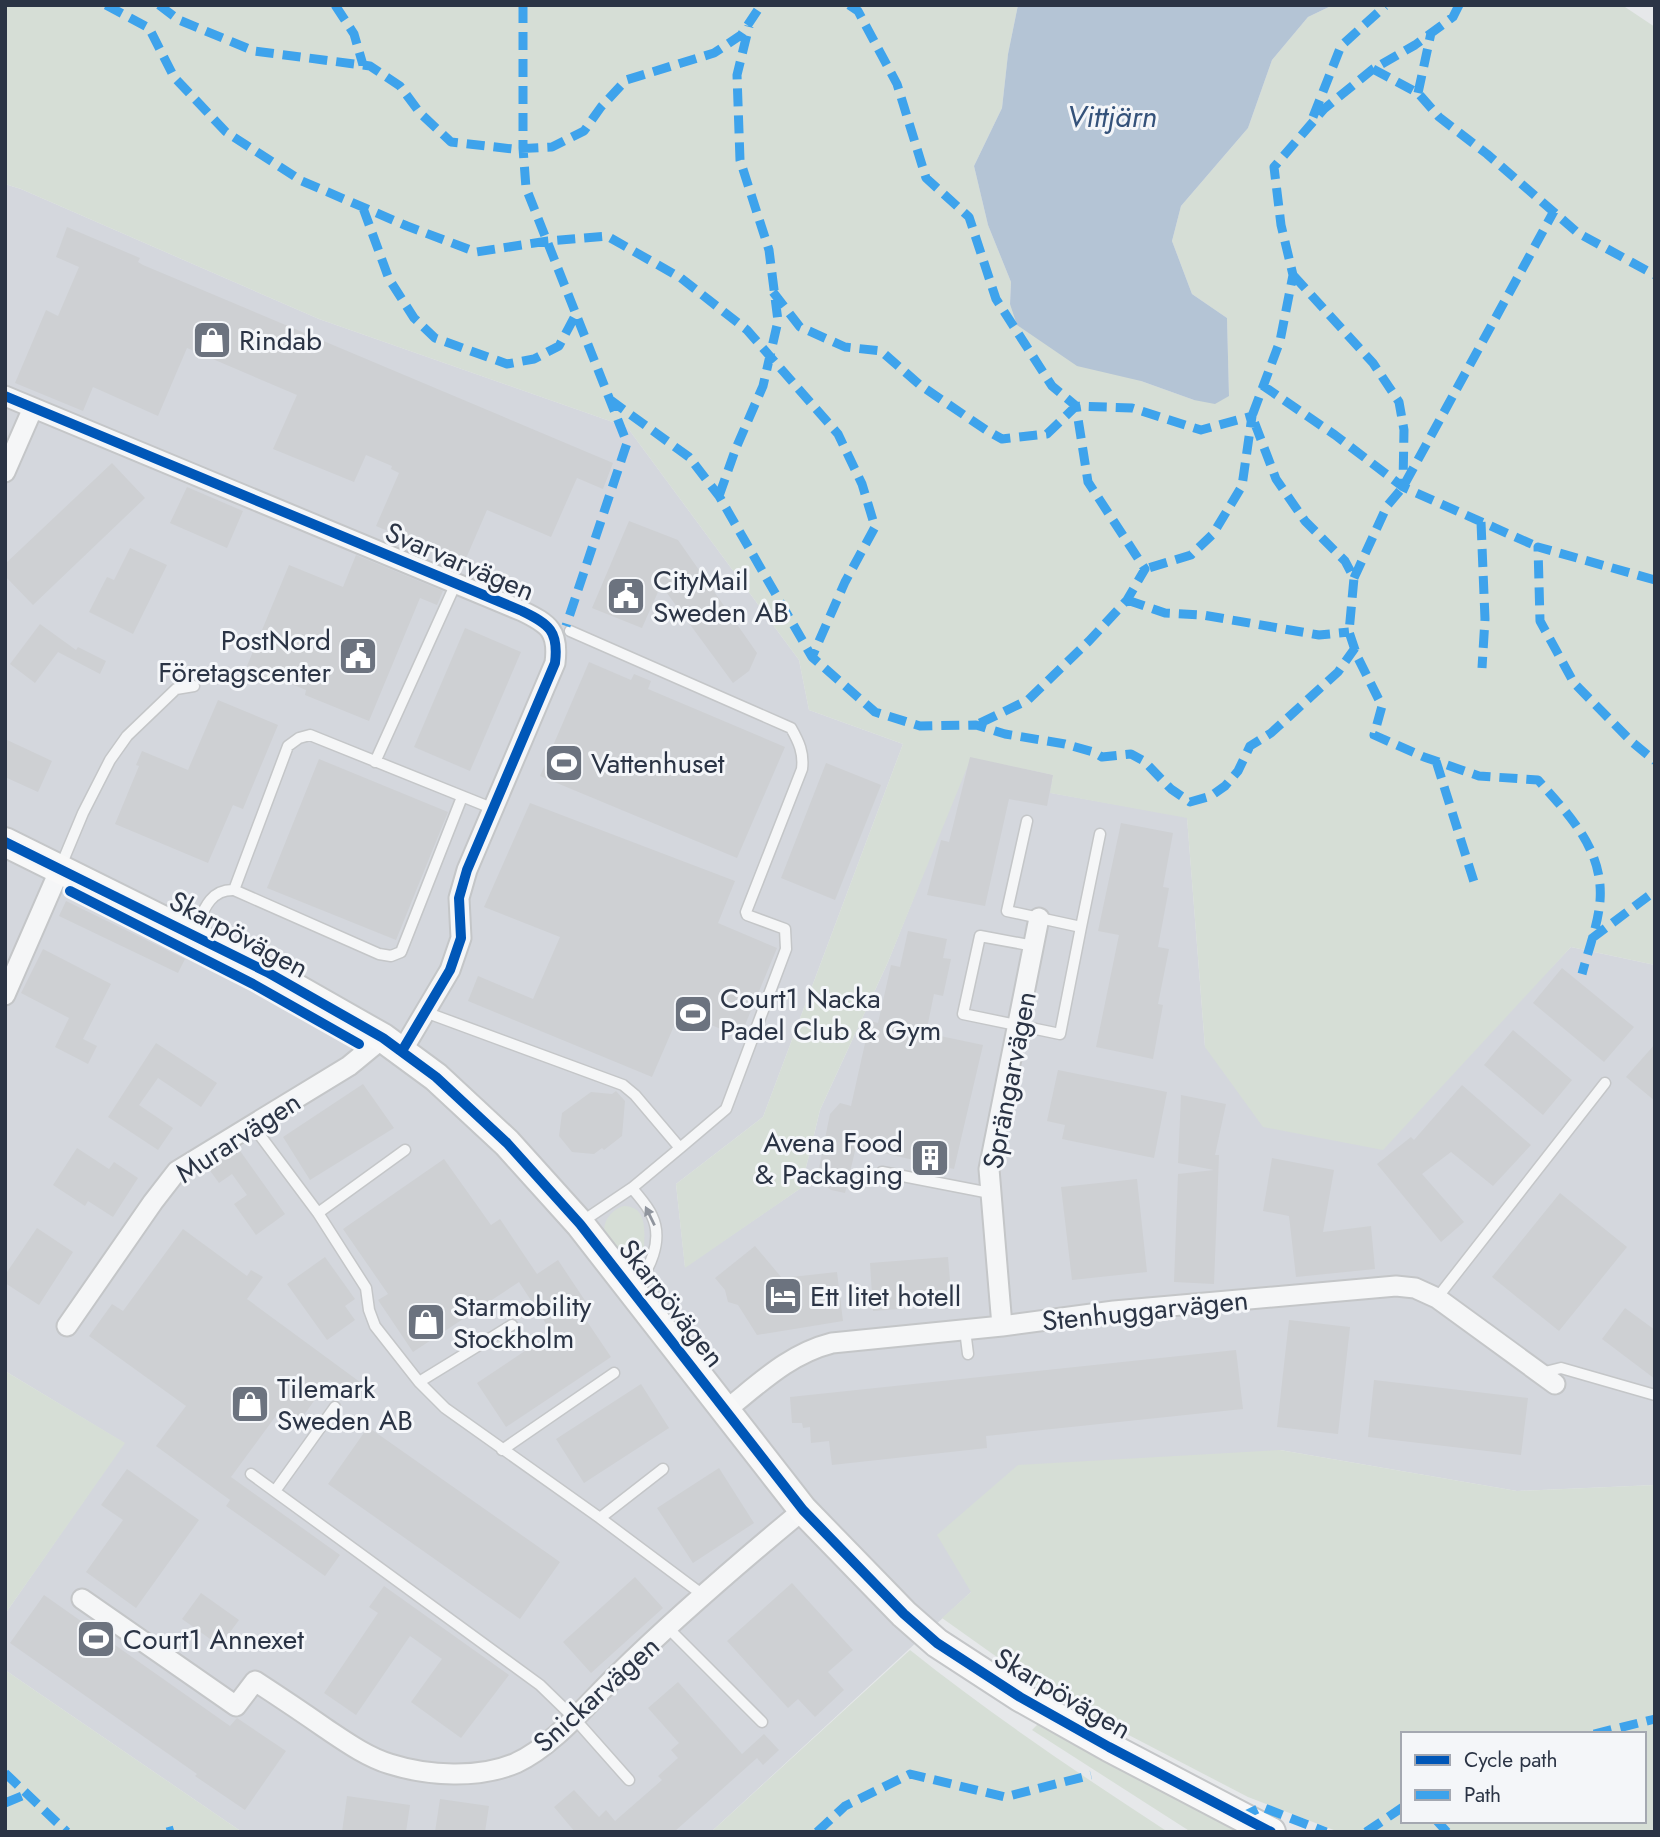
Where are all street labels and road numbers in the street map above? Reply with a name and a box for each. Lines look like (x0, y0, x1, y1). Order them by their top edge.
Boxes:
street label: Svarvarvägen (379, 512, 541, 611)
street label: Skarpövägen (162, 881, 316, 988)
street label: Sprängarvägen (972, 988, 1047, 1172)
street label: Murarvägen (168, 1082, 309, 1193)
street label: Skarpövägen (608, 1231, 735, 1376)
street label: Stenhuggarvägen (1040, 1279, 1250, 1342)
street label: Snickarvägen (524, 1626, 669, 1762)
street label: Skarpövägen (986, 1638, 1139, 1749)

